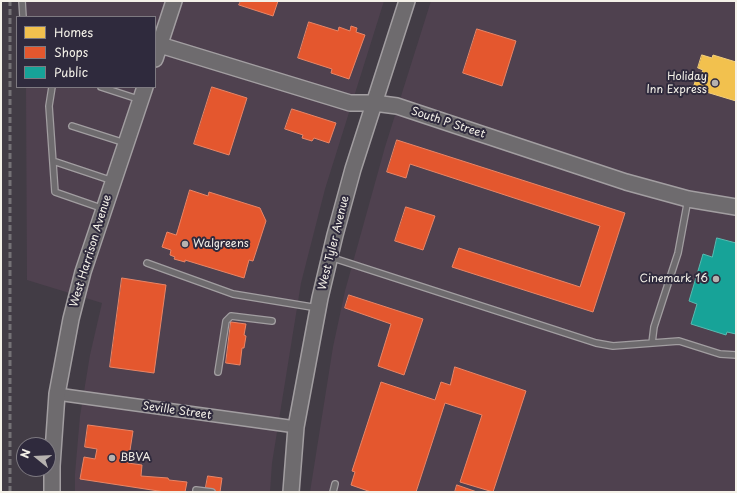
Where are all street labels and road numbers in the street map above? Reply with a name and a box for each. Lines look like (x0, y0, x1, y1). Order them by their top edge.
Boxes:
street label: South P Street (409, 105, 487, 141)
street label: West Harrison Avenue (68, 193, 114, 309)
street label: West Tyler Avenue (316, 194, 352, 292)
street label: Seville Street (142, 400, 212, 422)

